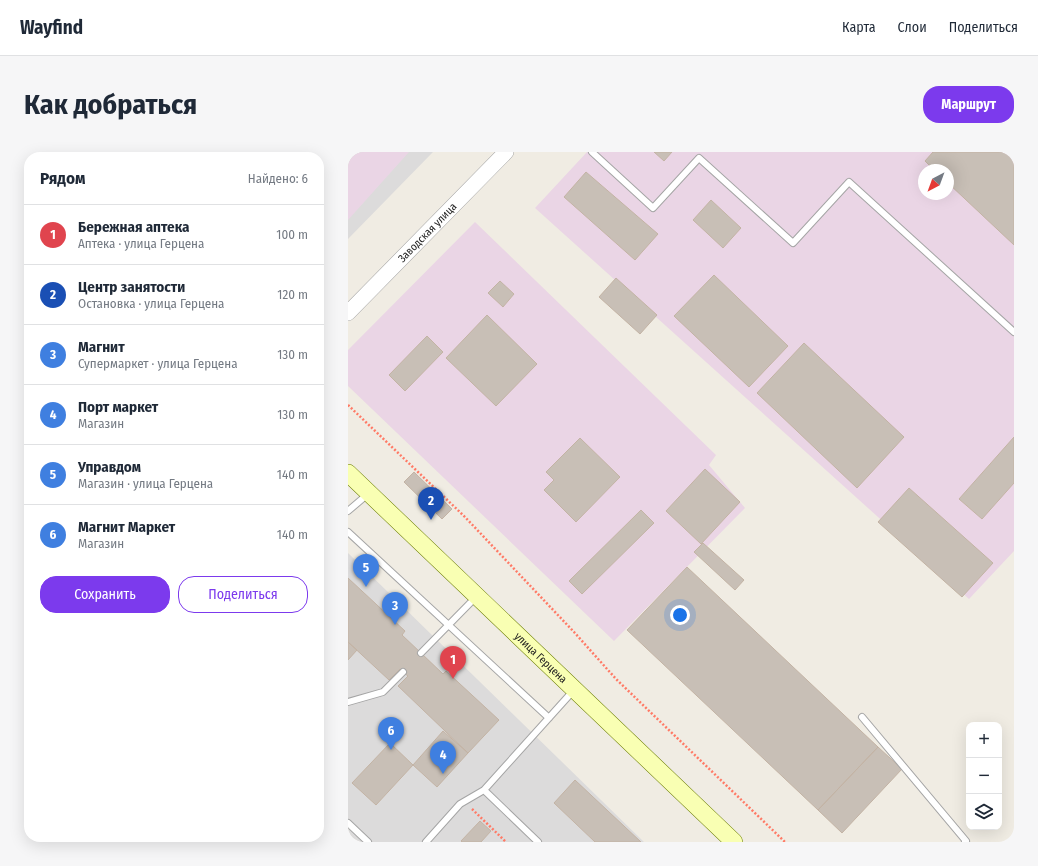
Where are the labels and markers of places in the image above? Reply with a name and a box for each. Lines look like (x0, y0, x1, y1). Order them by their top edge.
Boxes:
pin: 2 (418, 487, 444, 520)
pin: 5 (353, 554, 379, 587)
pin: 3 (382, 592, 408, 625)
pin: 1 (440, 646, 466, 679)
pin: 6 (378, 717, 404, 750)
pin: 4 (430, 741, 456, 774)

